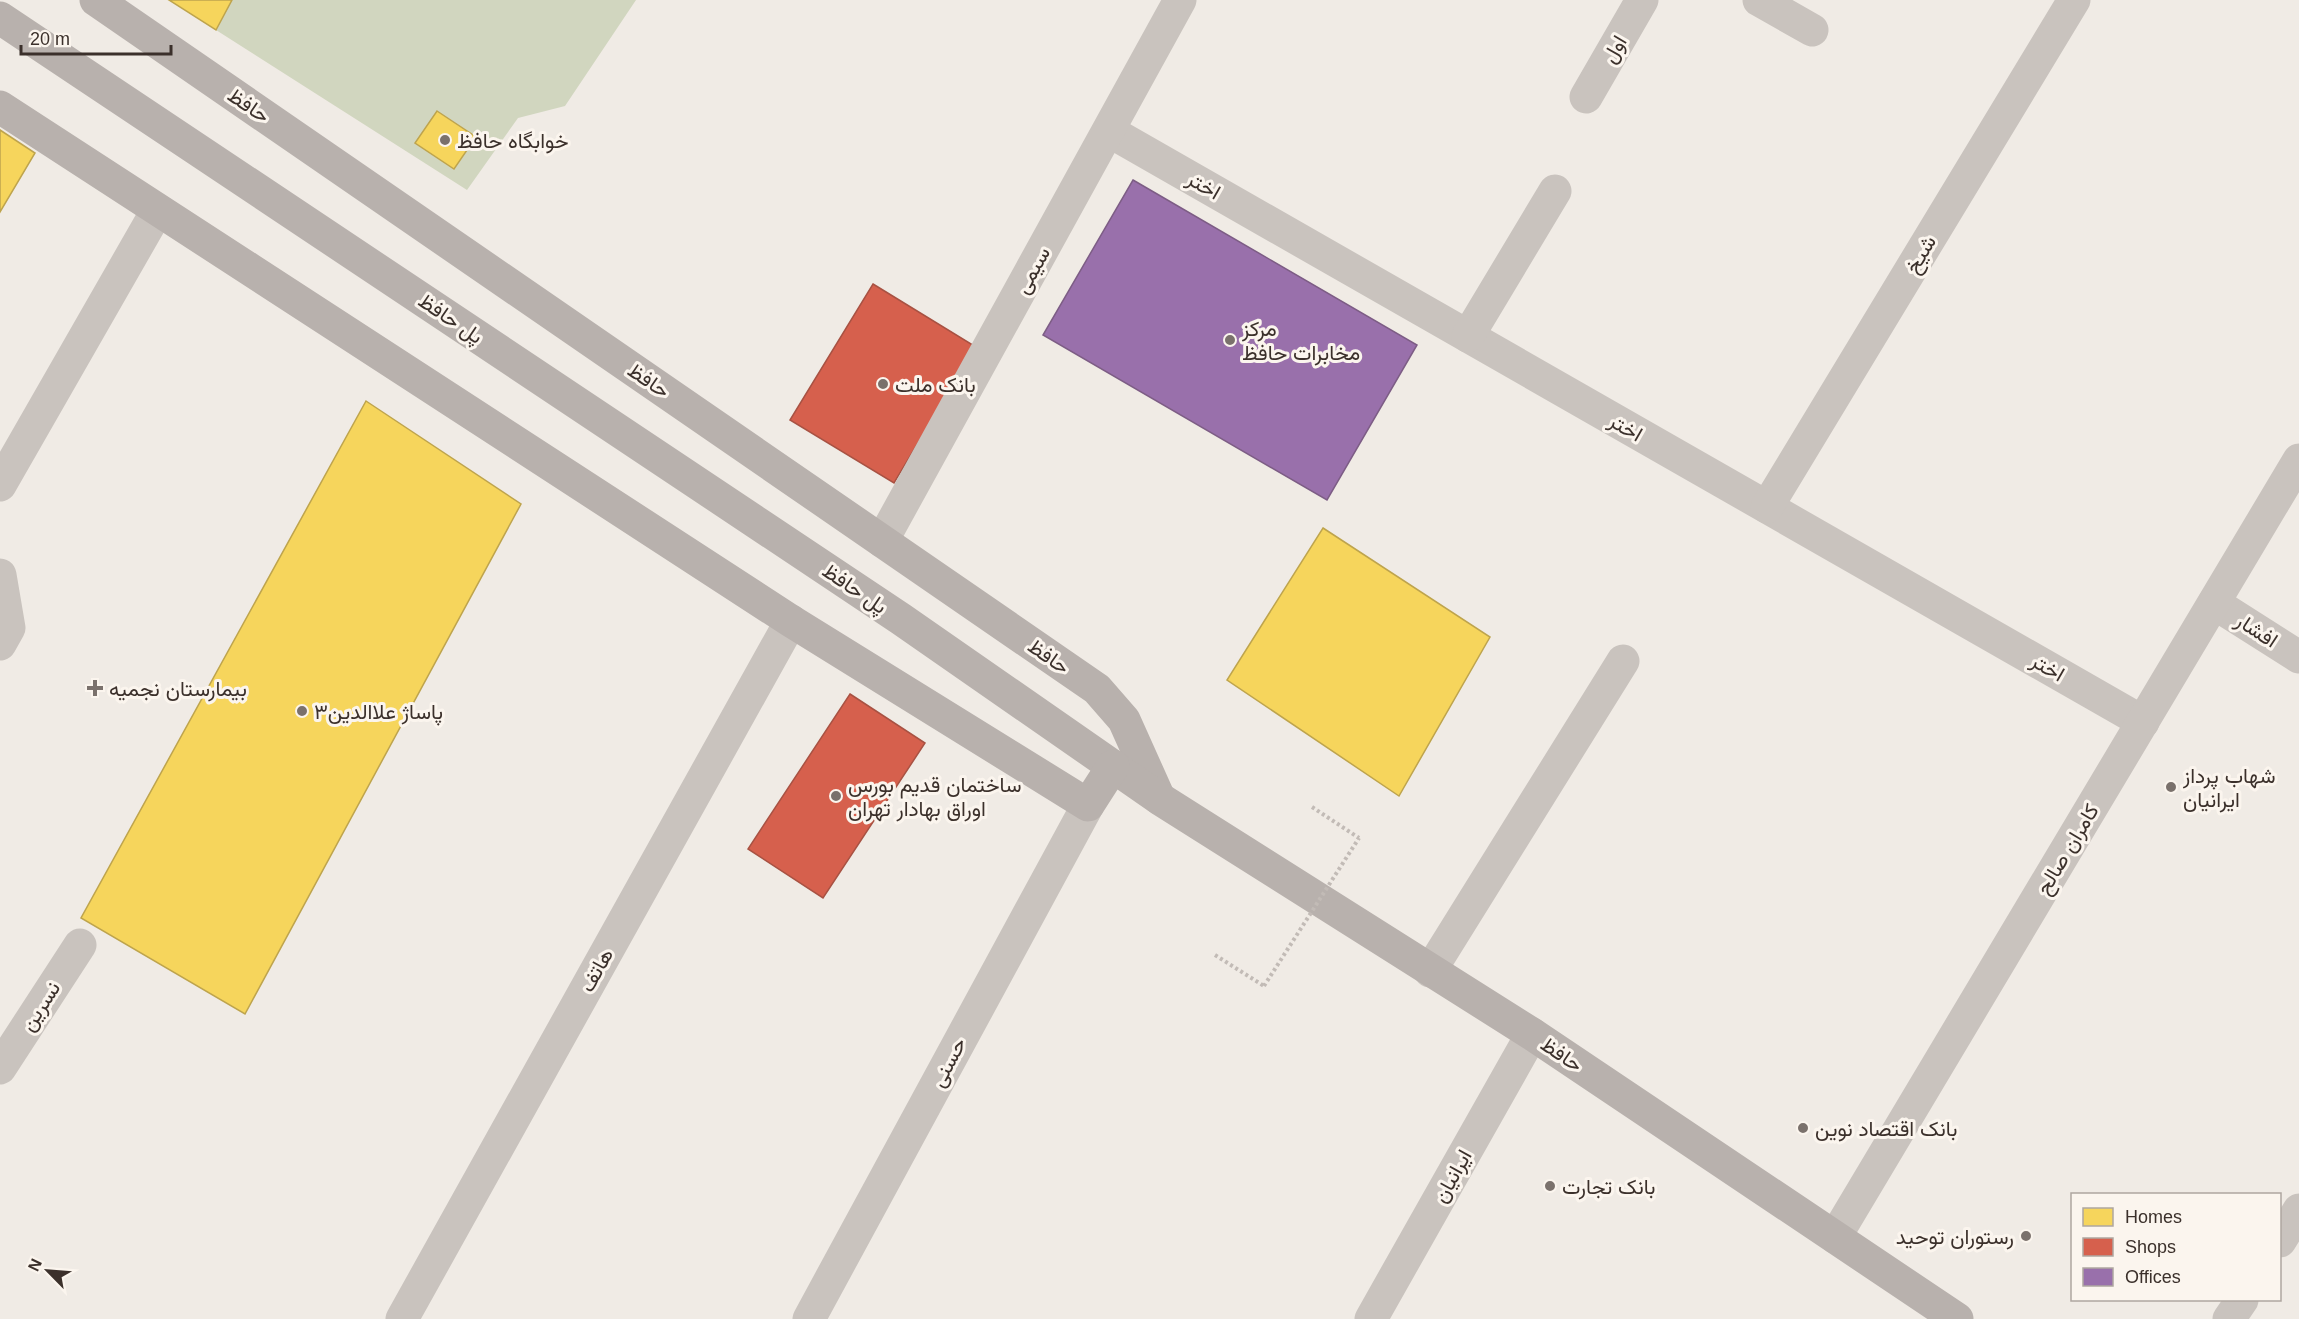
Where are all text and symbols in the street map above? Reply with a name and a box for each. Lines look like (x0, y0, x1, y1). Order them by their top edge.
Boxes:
scale bar (21, 18, 171, 56)
text: 20 m (30, 29, 70, 49)
street label: اول (1597, 31, 1633, 68)
street label: حافظ (224, 83, 274, 127)
place label: خوابگاه حافظ (457, 129, 569, 154)
marker: خوابگاه حافظ (438, 133, 452, 147)
street label: اختر (1181, 166, 1225, 205)
street label: شیخ (1900, 231, 1943, 279)
street label: سیمی (1010, 242, 1055, 298)
street label: پل حافظ (413, 288, 487, 350)
place label: مرکز مخابرات حافظ (1241, 317, 1360, 366)
marker: مرکز مخابرات حافظ (1223, 333, 1237, 347)
street label: حافظ (624, 358, 674, 402)
place label: بانک ملت (895, 373, 976, 397)
marker: بانک ملت (876, 377, 890, 391)
street label: اختر (1603, 408, 1647, 447)
street label: پل حافظ (817, 558, 891, 620)
street label: افشار (2230, 608, 2282, 654)
street label: حافظ (1024, 634, 1074, 678)
street label: اختر (2025, 648, 2069, 687)
place label: بیمارستان نجمیه (109, 677, 247, 702)
marker: بیمارستان نجمیه (86, 679, 104, 697)
place label: پاساژ علاالدین۳ (314, 700, 443, 726)
marker: پاساژ علاالدین۳ (295, 704, 309, 718)
place label: شهاب پرداز ایرانیان (2182, 764, 2276, 813)
place label: ساختمان قدیم بورس اوراق بهادار تهران (848, 773, 1022, 822)
marker: شهاب پرداز ایرانیان (2164, 780, 2178, 794)
marker: ساختمان قدیم بورس اوراق بهادار تهران (829, 789, 843, 803)
street label: کامران صالح (2031, 800, 2105, 900)
street label: هاتف (575, 944, 617, 996)
street label: نسرین (16, 977, 66, 1036)
street label: حافظ (1537, 1032, 1587, 1076)
street label: حسنی (926, 1033, 971, 1091)
place label: بانک اقتصاد نوین (1815, 1117, 1957, 1142)
marker: بانک اقتصاد نوین (1796, 1121, 1810, 1135)
street label: ایرانیان (1428, 1145, 1478, 1207)
place label: بانک تجارت (1562, 1175, 1655, 1200)
marker: بانک تجارت (1543, 1179, 1557, 1193)
legend (2071, 1193, 2281, 1301)
text: Homes (2125, 1207, 2182, 1227)
place label: رستوران توحید (1896, 1225, 2014, 1250)
marker: رستوران توحید (2019, 1229, 2033, 1243)
text: Shops (2125, 1237, 2176, 1257)
north arrow (18, 1241, 78, 1301)
text: N (25, 1256, 45, 1274)
text: Offices (2125, 1267, 2181, 1287)

